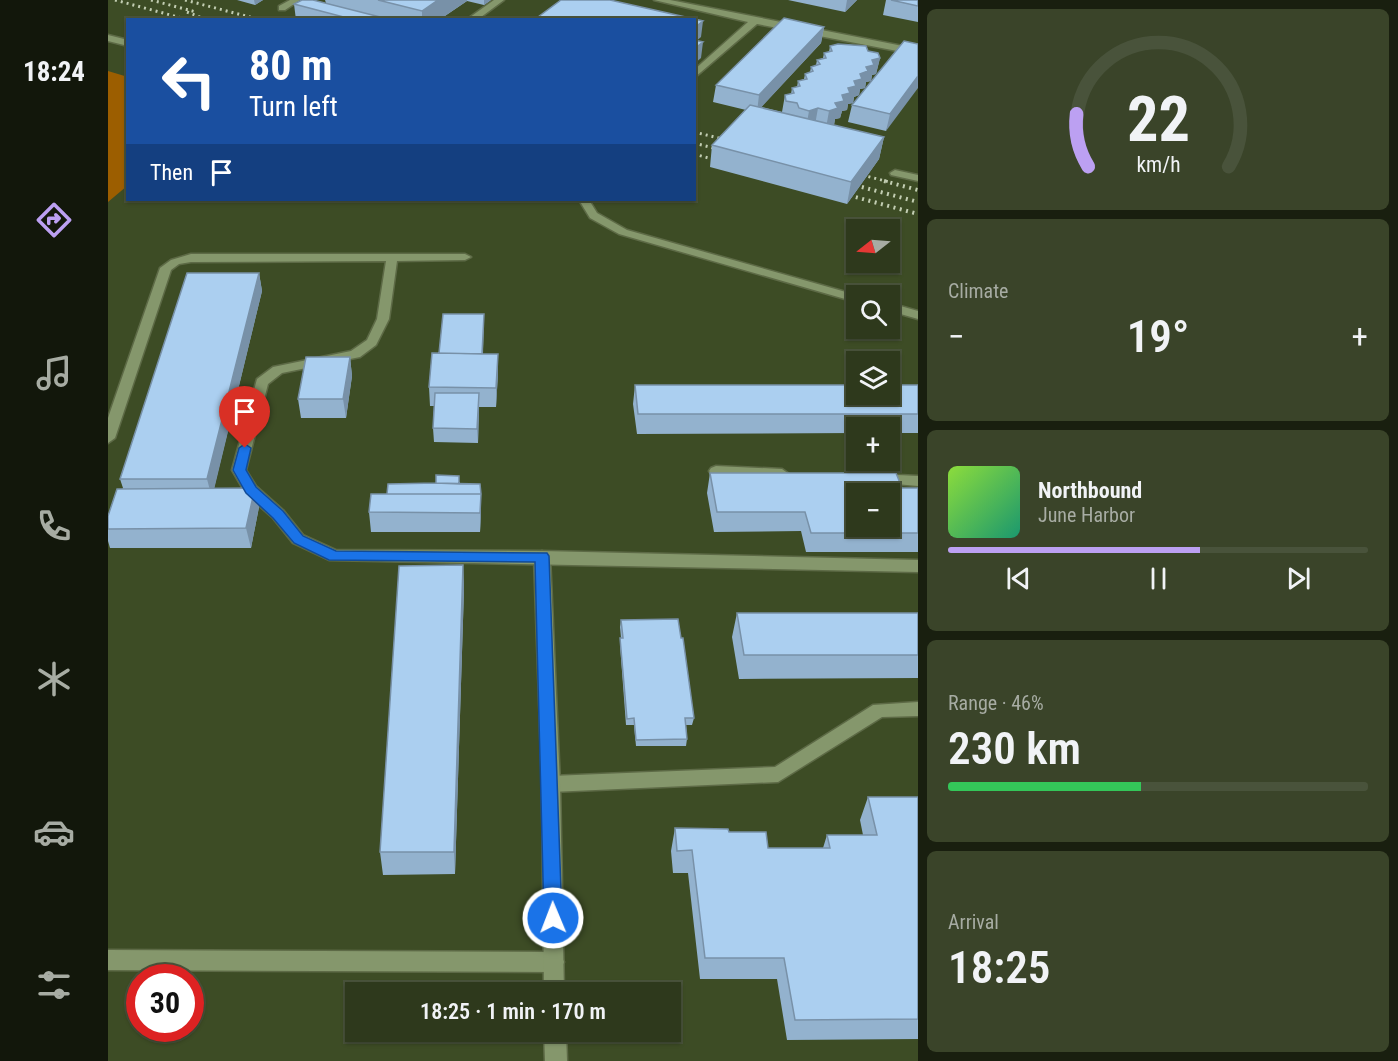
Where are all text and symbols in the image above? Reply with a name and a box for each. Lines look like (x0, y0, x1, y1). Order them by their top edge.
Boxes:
text: 80 m (249, 41, 332, 90)
icon: left (150, 42, 228, 120)
text: 18:24 (23, 56, 85, 88)
text: 22 (1126, 83, 1190, 156)
text: Turn left (249, 91, 338, 123)
text: km/h (1136, 152, 1180, 177)
icon: arrive (205, 156, 238, 189)
text: Then (150, 160, 193, 185)
icon: directions (33, 199, 75, 241)
north arrow (846, 219, 900, 273)
map controls (846, 219, 900, 537)
text: Climate (948, 279, 1008, 303)
button: search (846, 285, 900, 339)
text: 19° (1127, 310, 1189, 363)
text: − (948, 317, 965, 356)
text: + (1352, 317, 1368, 356)
button: layers (846, 351, 900, 405)
icon: music (33, 352, 75, 394)
pin (219, 386, 270, 448)
icon: arrive (228, 395, 261, 428)
button: + (846, 417, 900, 471)
text: Northbound (1038, 478, 1142, 503)
button: − (846, 483, 900, 537)
text: June Harbor (1038, 503, 1135, 527)
icon: phone (33, 505, 75, 547)
icon: previous (1002, 562, 1035, 595)
icon: pause (1142, 562, 1175, 595)
icon: next (1282, 562, 1315, 595)
icon: climate (33, 658, 75, 700)
text: Range · 46% (948, 691, 1044, 715)
text: 230 km (948, 722, 1081, 775)
icon: car (33, 811, 75, 853)
position arrow (521, 886, 585, 950)
text: Arrival (948, 910, 999, 934)
text: 18:25 (948, 941, 1050, 994)
icon: filters (33, 964, 75, 1006)
speed limit sign: 30 (126, 964, 204, 1042)
text: 18:25 · 1 min · 170 m (420, 999, 606, 1024)

